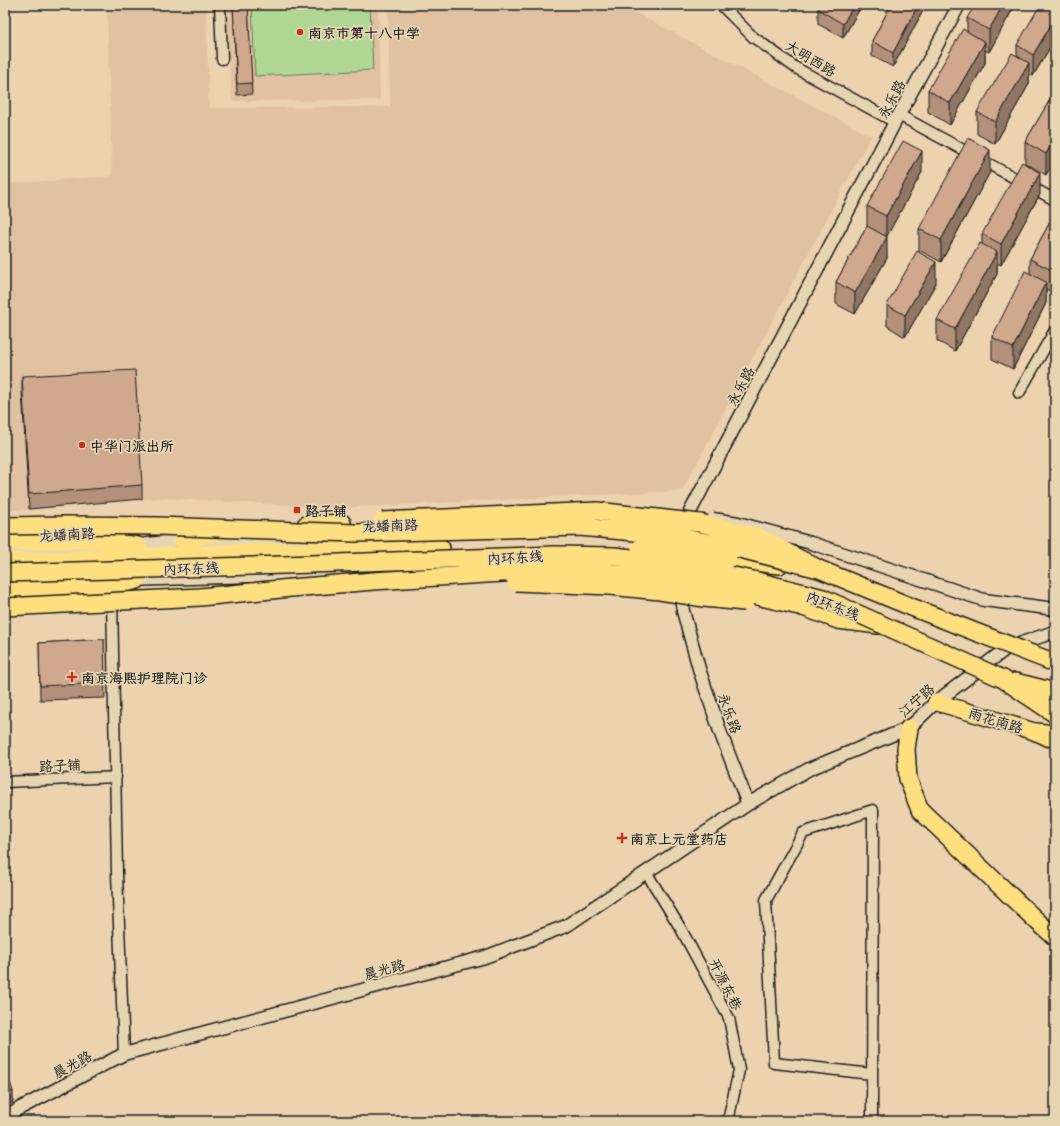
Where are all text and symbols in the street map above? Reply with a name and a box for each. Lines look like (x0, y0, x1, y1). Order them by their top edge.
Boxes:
place label: 南京市第十八中学 (308, 22, 420, 43)
marker: 南京市第十八中学 (295, 27, 305, 37)
street label: 大明西路 (782, 35, 840, 81)
street label: 永乐路 (872, 76, 910, 122)
street label: 永乐路 (721, 363, 759, 409)
place label: 中华门派出所 (90, 435, 174, 456)
marker: 中华门派出所 (77, 440, 87, 450)
place label: 路子铺 (305, 500, 347, 521)
marker: 路子铺 (292, 505, 302, 515)
street label: 龙蟠南路 (362, 514, 418, 536)
street label: 龙蟠南路 (38, 522, 96, 546)
street label: 内环东线 (486, 545, 544, 569)
street label: 内环东线 (163, 557, 219, 579)
street label: 内环东线 (803, 585, 863, 625)
place label: 南京海熙护理院门诊 (81, 667, 207, 688)
marker: 南京海熙护理院门诊 (66, 671, 78, 683)
street label: 江宁路 (893, 678, 939, 722)
street label: 永乐路 (713, 690, 747, 736)
street label: 雨花南路 (966, 702, 1026, 738)
street label: 路子铺 (38, 753, 82, 777)
place label: 南京上元堂药店 (630, 828, 728, 849)
marker: 南京上元堂药店 (617, 833, 627, 843)
street label: 晨光路 (361, 953, 407, 985)
street label: 开源东巷 (704, 954, 749, 1015)
street label: 晨光路 (49, 1045, 95, 1083)

